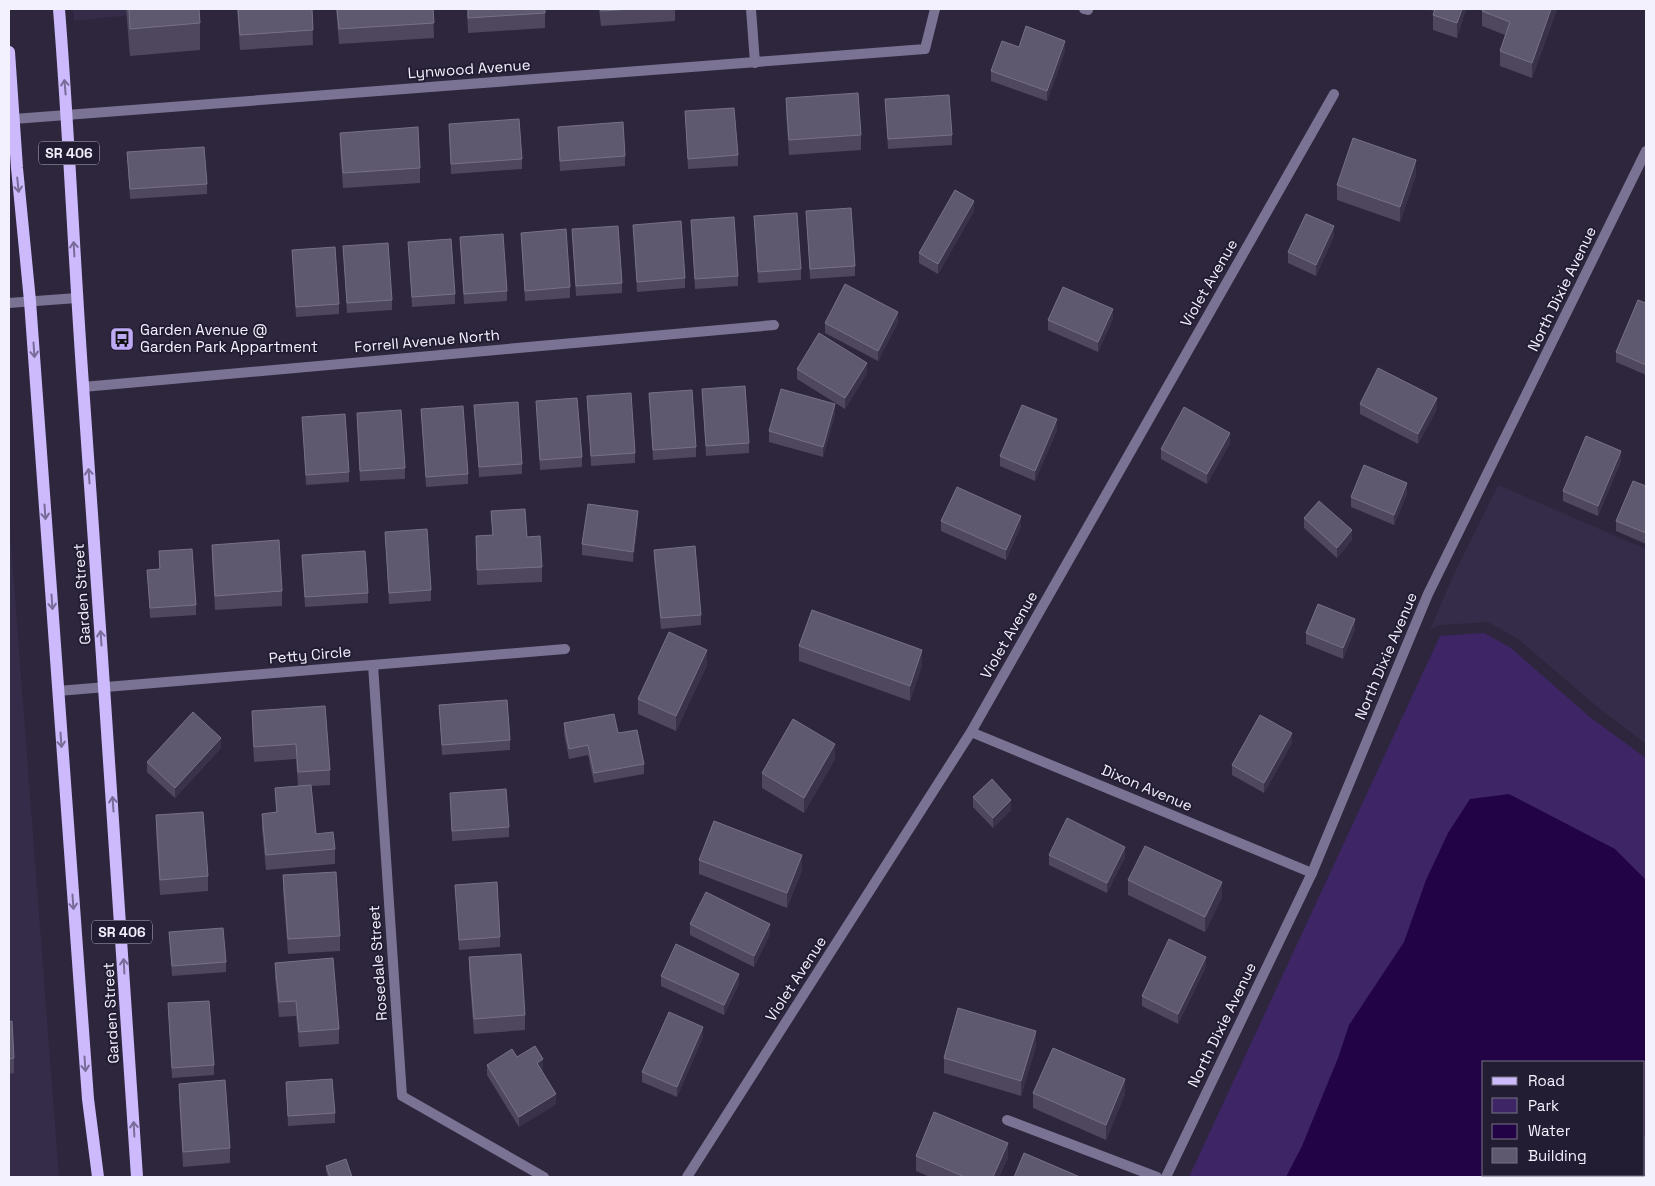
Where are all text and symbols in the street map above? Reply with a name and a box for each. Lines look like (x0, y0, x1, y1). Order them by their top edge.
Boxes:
street label: Lynwood Avenue (407, 55, 531, 82)
one-way arrow (60, 79, 70, 95)
road number: SR 406 (39, 142, 99, 164)
one-way arrow (14, 177, 23, 193)
street label: North Dixie Avenue (1523, 223, 1600, 354)
street label: Violet Avenue (1176, 235, 1241, 330)
one-way arrow (70, 242, 79, 258)
place label: Garden Avenue @ Garden Park Appartment (140, 320, 318, 356)
street label: Forrell Avenue North (353, 325, 501, 356)
bus stop icon: Garden Avenue @ Garden Park Appartment (109, 326, 135, 352)
one-way arrow (29, 341, 38, 357)
one-way arrow (85, 468, 94, 484)
one-way arrow (41, 503, 50, 519)
street label: Garden Street (68, 543, 95, 645)
street label: Violet Avenue (976, 587, 1041, 682)
street label: North Dixie Avenue (1350, 589, 1421, 722)
one-way arrow (47, 594, 56, 610)
one-way arrow (96, 630, 106, 646)
street label: Petty Circle (268, 641, 352, 668)
one-way arrow (57, 731, 66, 747)
street label: Dixon Avenue (1099, 760, 1196, 815)
one-way arrow (108, 797, 118, 813)
one-way arrow (69, 893, 78, 909)
street label: Rosedale Street (364, 904, 391, 1022)
road number: SR 406 (92, 920, 152, 944)
street label: Violet Avenue (761, 932, 830, 1025)
one-way arrow (120, 959, 129, 975)
street label: North Dixie Avenue (1183, 959, 1260, 1090)
street label: Garden Street (98, 962, 123, 1064)
one-way arrow (80, 1055, 90, 1071)
legend (1482, 1061, 1645, 1176)
text: Road (1528, 1071, 1565, 1090)
text: Park (1528, 1096, 1559, 1115)
one-way arrow (129, 1121, 138, 1137)
text: Water (1528, 1121, 1571, 1140)
text: Building (1528, 1146, 1587, 1165)

